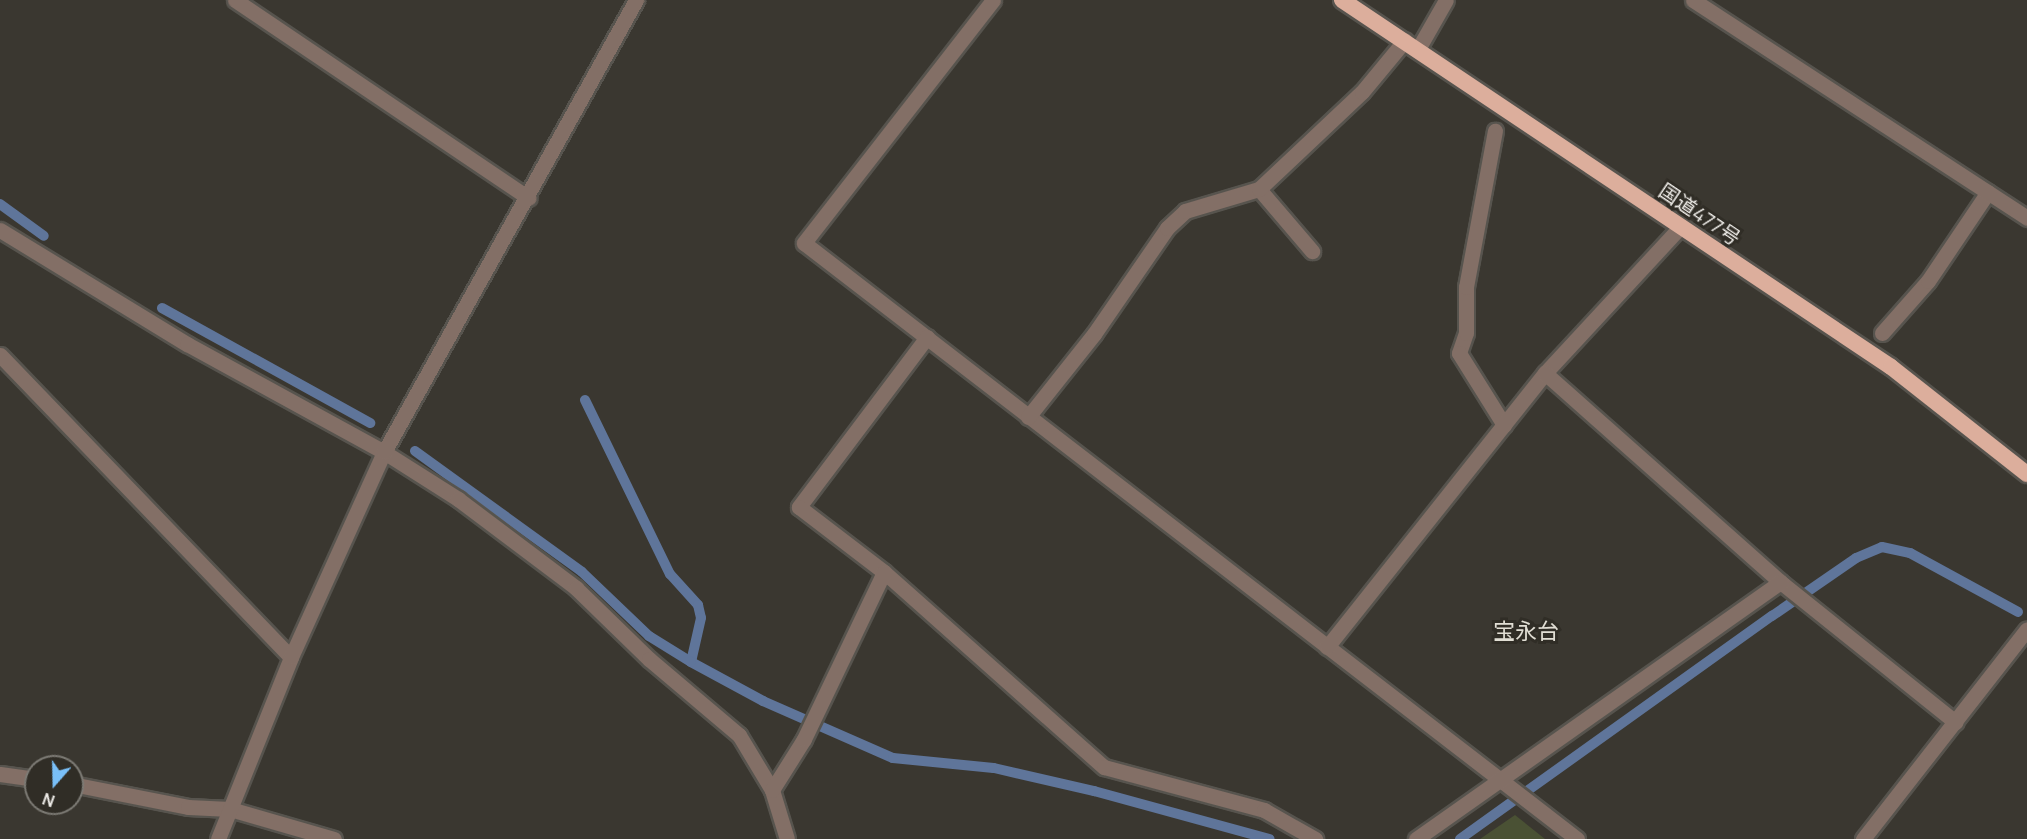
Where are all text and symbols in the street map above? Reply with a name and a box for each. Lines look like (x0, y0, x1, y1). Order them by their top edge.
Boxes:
street label: 国道477号 (1655, 178, 1745, 250)
district label: 宝永台 (1493, 619, 1559, 645)
north arrow (24, 755, 84, 815)
text: N (39, 788, 58, 812)

